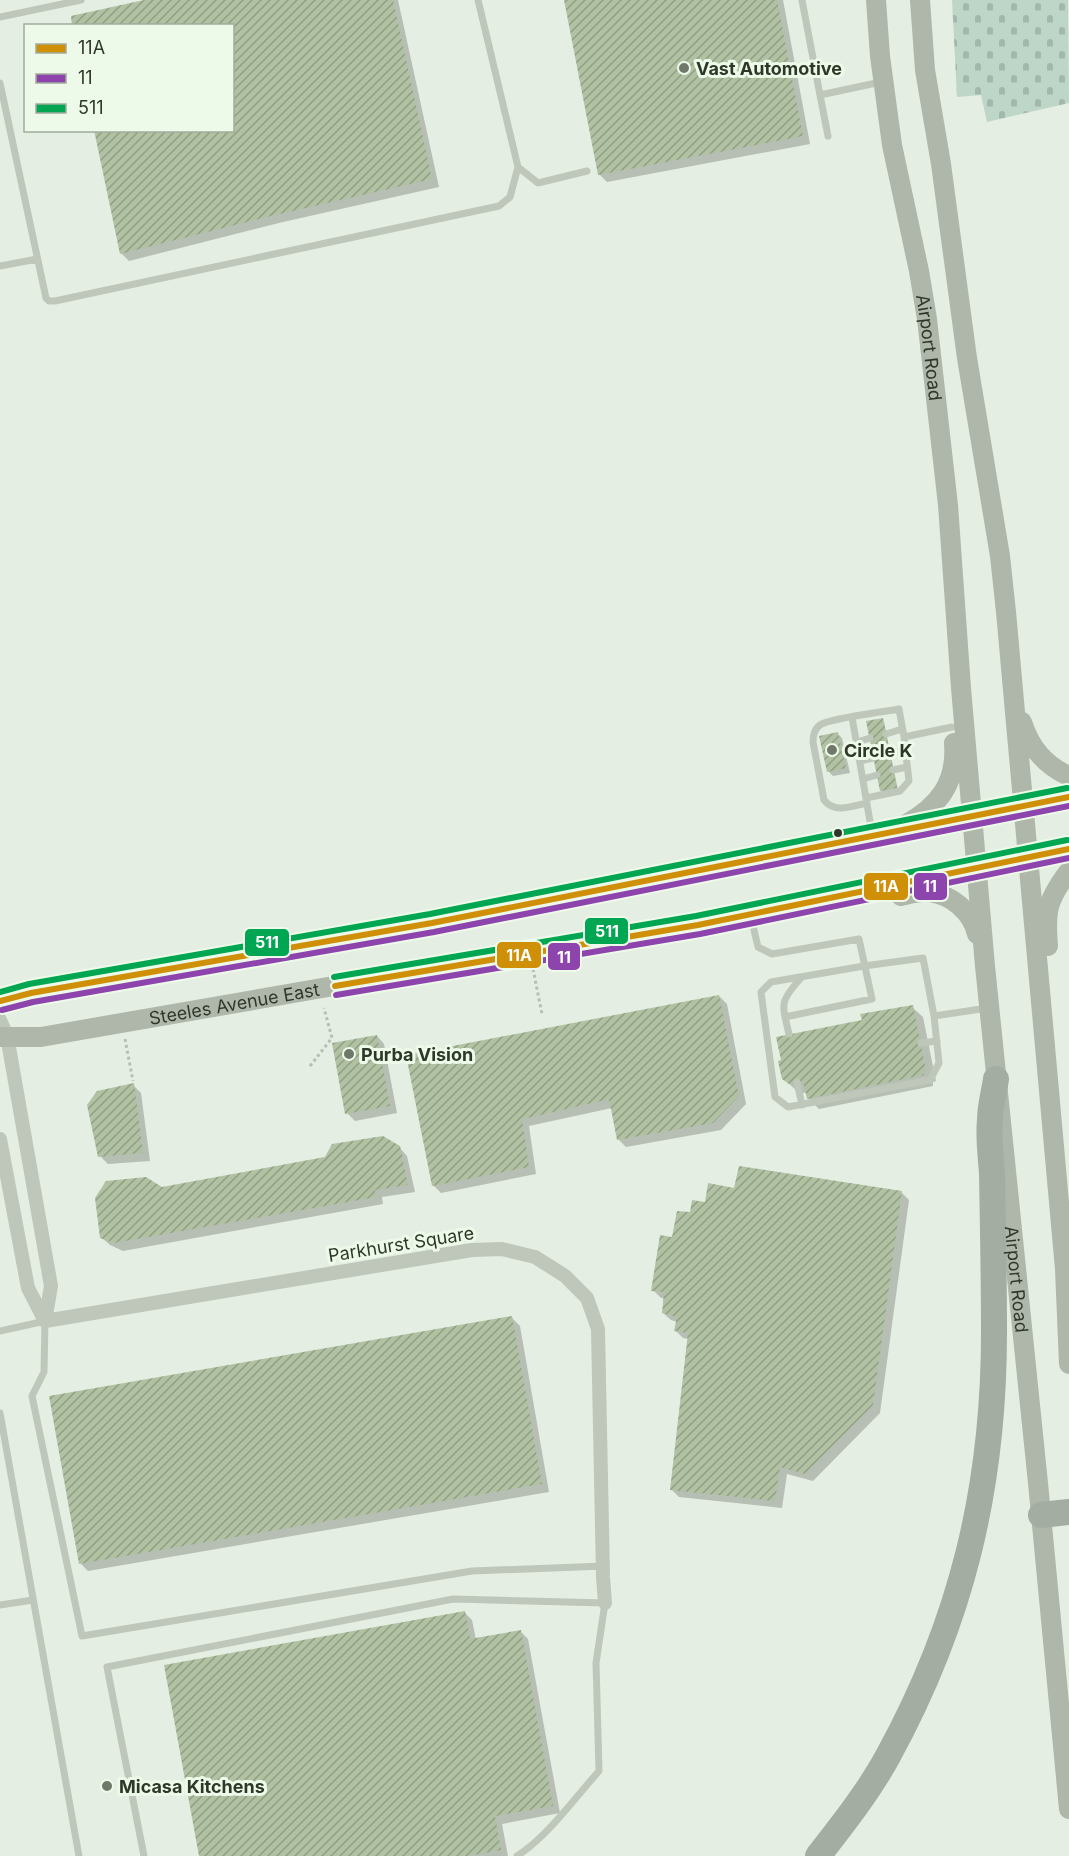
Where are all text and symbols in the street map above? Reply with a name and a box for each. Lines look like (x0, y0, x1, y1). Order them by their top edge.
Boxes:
legend (24, 24, 234, 132)
text: 11A (78, 37, 105, 58)
place label: Vast Automotive (696, 58, 842, 79)
marker: Vast Automotive (677, 61, 691, 75)
text: 11 (78, 67, 93, 88)
text: 511 (78, 97, 104, 118)
street label: Airport Road (913, 293, 947, 402)
place label: Circle K (844, 740, 913, 761)
marker: Circle K (825, 743, 839, 757)
unlabelled marker (832, 827, 844, 839)
line badge: 11A (863, 872, 909, 901)
line badge: 11 (913, 872, 948, 901)
text: 11A (873, 876, 899, 896)
text: 11 (923, 876, 937, 896)
line badge: 511 (584, 917, 629, 945)
text: 511 (595, 921, 619, 941)
line badge: 511 (244, 928, 290, 957)
text: 511 (255, 932, 279, 952)
line badge: 11A (496, 941, 542, 969)
line badge: 11 (547, 942, 581, 971)
text: 11A (506, 945, 532, 965)
text: 11 (557, 947, 571, 967)
street label: Steeles Avenue East (147, 978, 321, 1028)
place label: Purba Vision (361, 1044, 473, 1065)
marker: Purba Vision (342, 1047, 356, 1061)
street label: Parkhurst Square (327, 1222, 475, 1266)
street label: Airport Road (1001, 1225, 1033, 1334)
place label: Micasa Kitchens (119, 1776, 265, 1797)
marker: Micasa Kitchens (100, 1779, 114, 1793)

